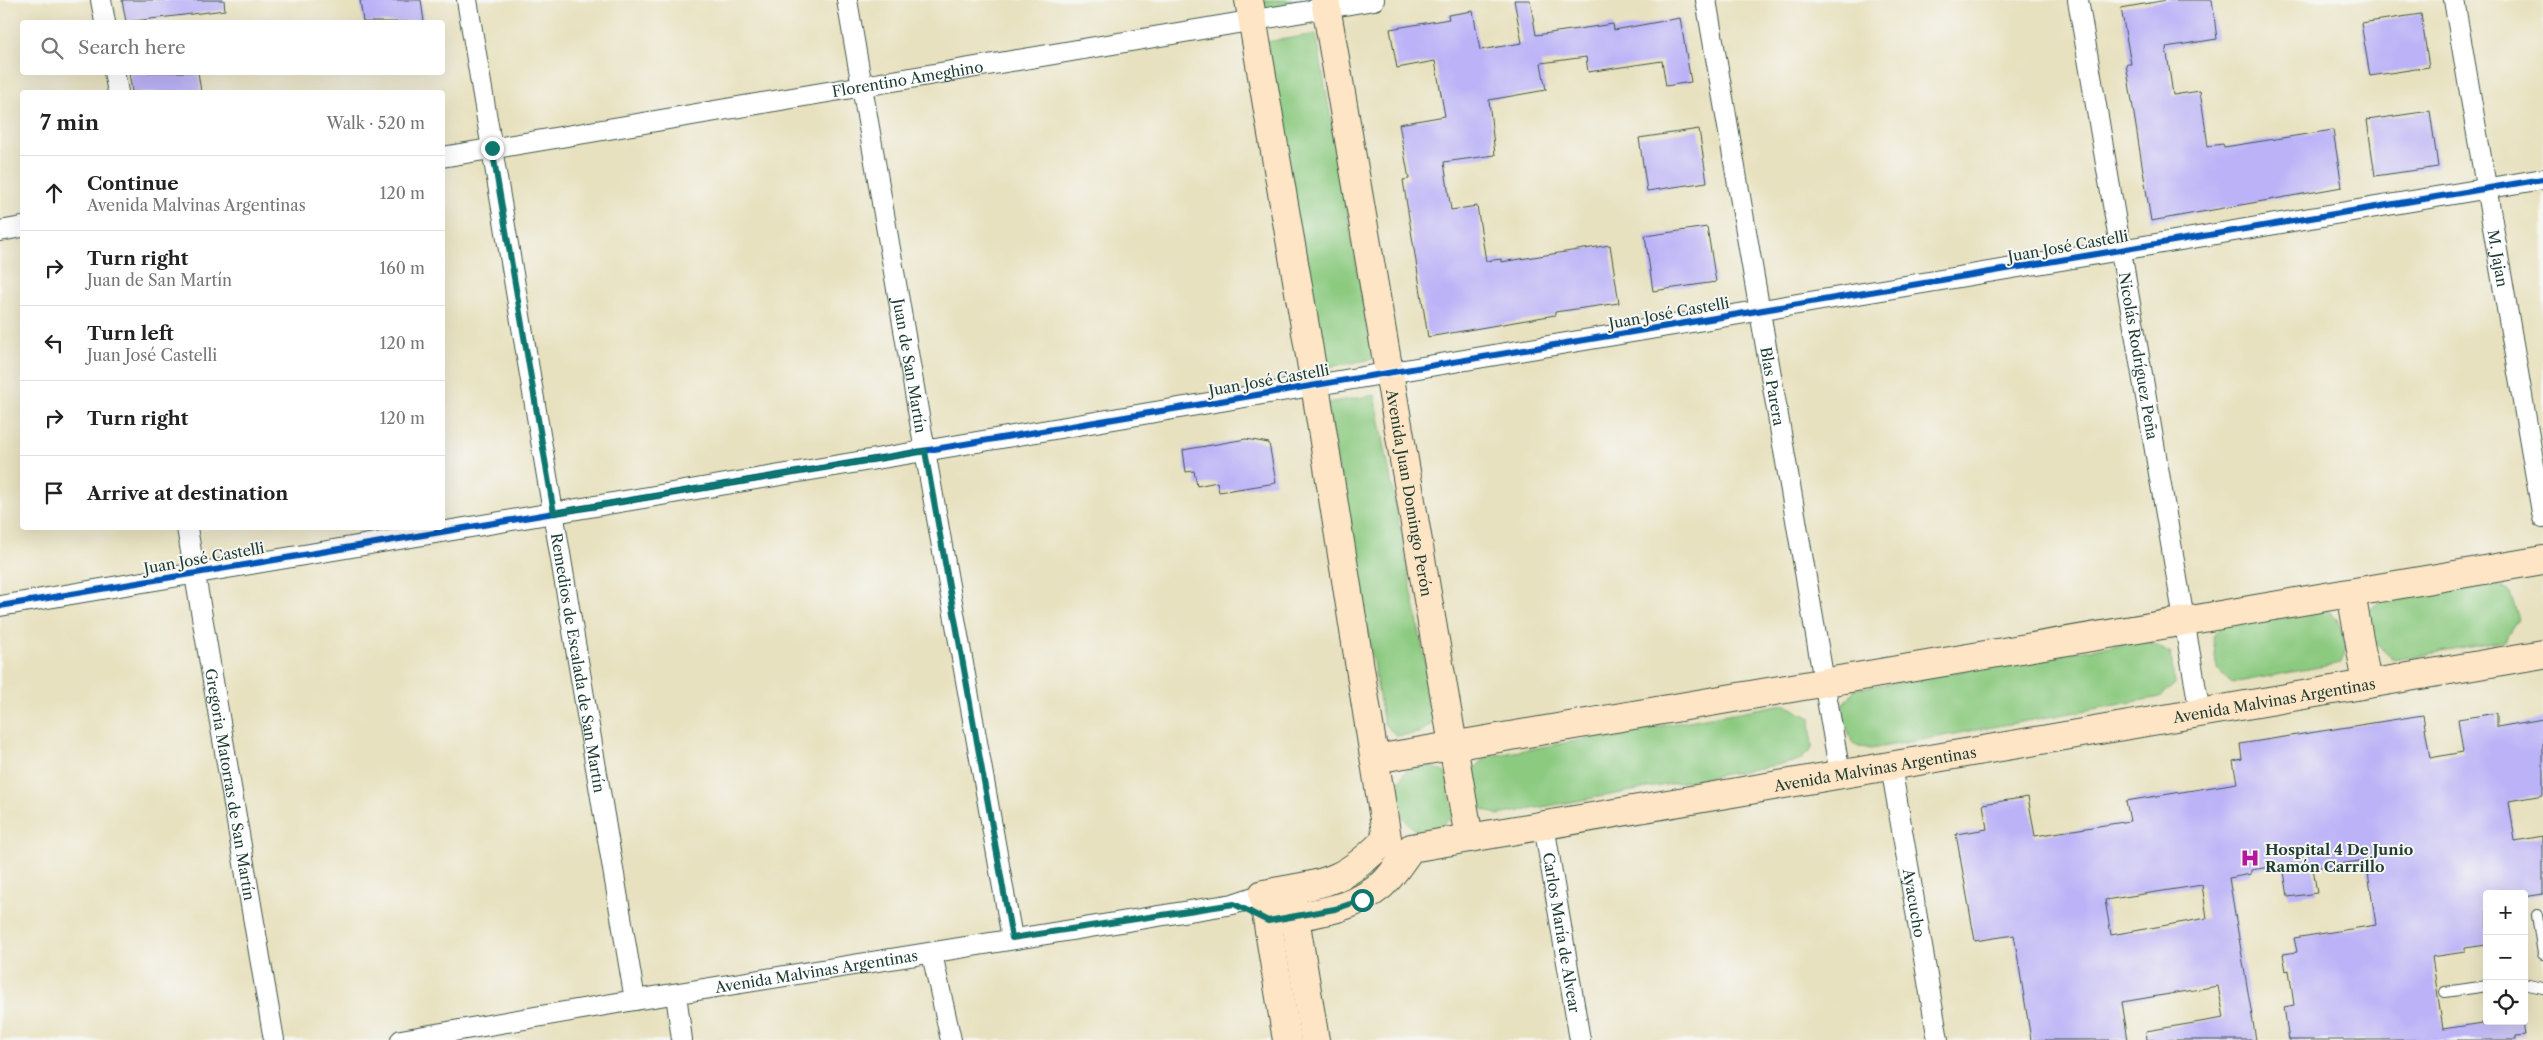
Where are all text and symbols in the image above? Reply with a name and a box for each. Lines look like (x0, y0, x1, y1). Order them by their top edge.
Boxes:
search box (20, 20, 445, 75)
icon: search (38, 34, 66, 62)
text: Search here (78, 36, 186, 59)
street label: Florentino Ameghino (830, 57, 985, 101)
text: 7 min (40, 110, 99, 135)
text: Walk · 520 m (327, 113, 425, 133)
route end (481, 137, 504, 160)
text: Continue (87, 172, 179, 195)
icon: ahead (40, 179, 68, 207)
text: 120 m (380, 183, 425, 203)
text: Avenida Malvinas Argentinas (87, 195, 306, 215)
street label: Juan José Castelli (2004, 226, 2130, 266)
street label: M. Jajan (2484, 228, 2513, 289)
text: Turn right (87, 247, 188, 270)
icon: right (40, 254, 68, 282)
text: 160 m (380, 258, 425, 278)
text: Juan de San Martín (87, 270, 232, 290)
street label: Nicolás Rodríguez Peña (2115, 271, 2163, 441)
street label: Juan José Castelli (1605, 293, 1731, 333)
street label: Juan de San Martín (889, 295, 931, 435)
text: Turn left (87, 322, 174, 345)
icon: left (40, 329, 68, 357)
text: 120 m (380, 333, 425, 353)
text: Juan José Castelli (87, 345, 217, 365)
street label: Blas Parera (1757, 345, 1789, 427)
street label: Juan José Castelli (1205, 360, 1331, 400)
street label: Avenida Juan Domingo Perón (1382, 387, 1437, 598)
icon: right (40, 404, 68, 432)
text: Turn right (87, 407, 188, 430)
text: 120 m (380, 408, 425, 428)
icon: arrive (40, 479, 68, 507)
text: Arrive at destination (87, 482, 288, 505)
street label: Remedios de Escalada de San Martín (547, 531, 610, 795)
street label: Juan José Castelli (140, 538, 266, 578)
street label: Gregoria Matorras de San Martín (201, 667, 260, 902)
street label: Avenida Malvinas Argentinas (2170, 673, 2377, 727)
street label: Avenida Malvinas Argentinas (1771, 742, 1978, 795)
place label: Hospital 4 De Junio Ramón Carrillo (2265, 840, 2413, 876)
hospital icon: Hospital 4 De Junio Ramón Carrillo (2239, 847, 2261, 869)
street label: Carlos María de Alvear (1539, 851, 1585, 1015)
street label: Ayacucho (1899, 866, 1930, 939)
route start (1351, 889, 1374, 912)
map controls (2483, 890, 2528, 1025)
button: + (2483, 890, 2528, 935)
button: − (2483, 935, 2528, 980)
street label: Avenida Malvinas Argentinas (713, 945, 919, 997)
button: locate (2483, 980, 2528, 1025)

